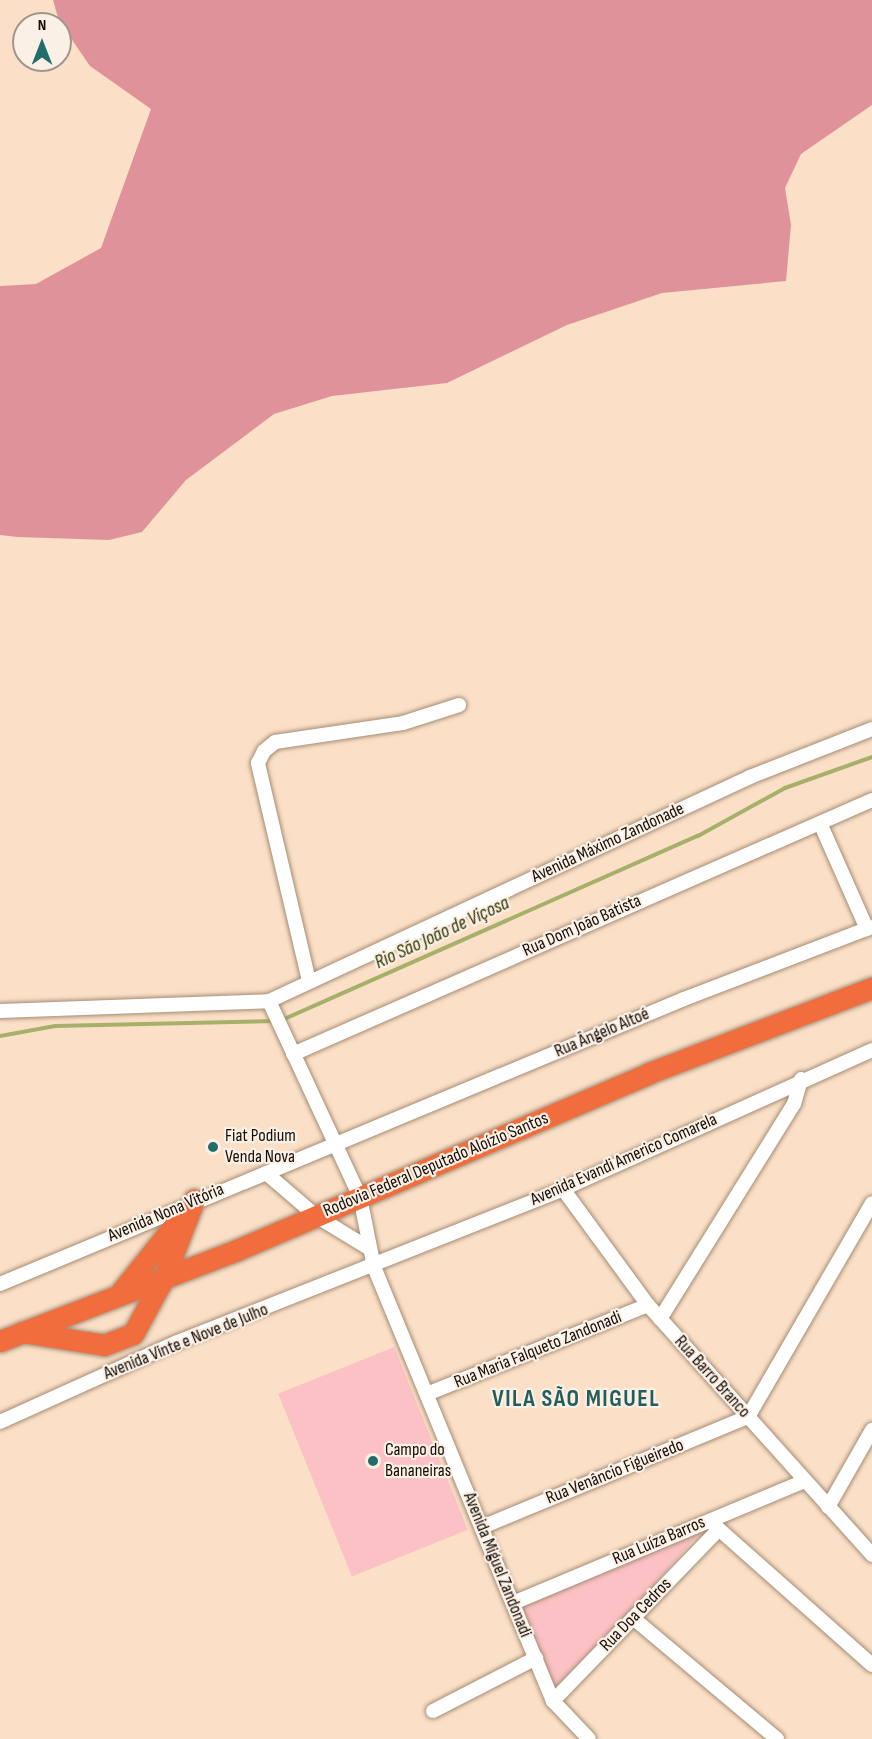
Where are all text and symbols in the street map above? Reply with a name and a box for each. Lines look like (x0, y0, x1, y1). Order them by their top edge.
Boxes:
north arrow (12, 12, 72, 72)
text: N (38, 16, 46, 35)
street label: Avenida Máximo Zandonade (528, 798, 688, 888)
street label: Rua Dom João Batista (519, 890, 645, 962)
water label: Rio São João de Viçosa (371, 891, 513, 975)
street label: Rua Ângelo Altoé (551, 1003, 653, 1063)
street label: Rodovia Federal Deputado Aloízio Santos (320, 1108, 552, 1222)
street label: Avenida Evandi Americo Comarela (527, 1109, 721, 1211)
place label: Fiat Podium Venda Nova (225, 1126, 296, 1168)
marker: Fiat Podium Venda Nova (206, 1140, 220, 1154)
street label: Avenida Nona Vitória (105, 1179, 227, 1247)
street label: Avenida Vinte e Nove de Julho (101, 1299, 271, 1385)
street label: Rua Maria Falqueto Zandonadi (451, 1307, 625, 1393)
street label: Rua Barro Branco (669, 1331, 755, 1423)
district label: VILA SÃO MIGUEL (492, 1385, 660, 1413)
street label: Rua Venâncio Figueiredo (543, 1435, 687, 1509)
place label: Campo do Bananeiras (385, 1440, 451, 1482)
marker: Campo do Bananeiras (366, 1454, 380, 1468)
street label: Avenida Miguel Zandonadi (458, 1489, 536, 1641)
street label: Rua Luíza Barros (609, 1512, 709, 1570)
street label: Rua Doa Cedros (596, 1574, 676, 1656)

